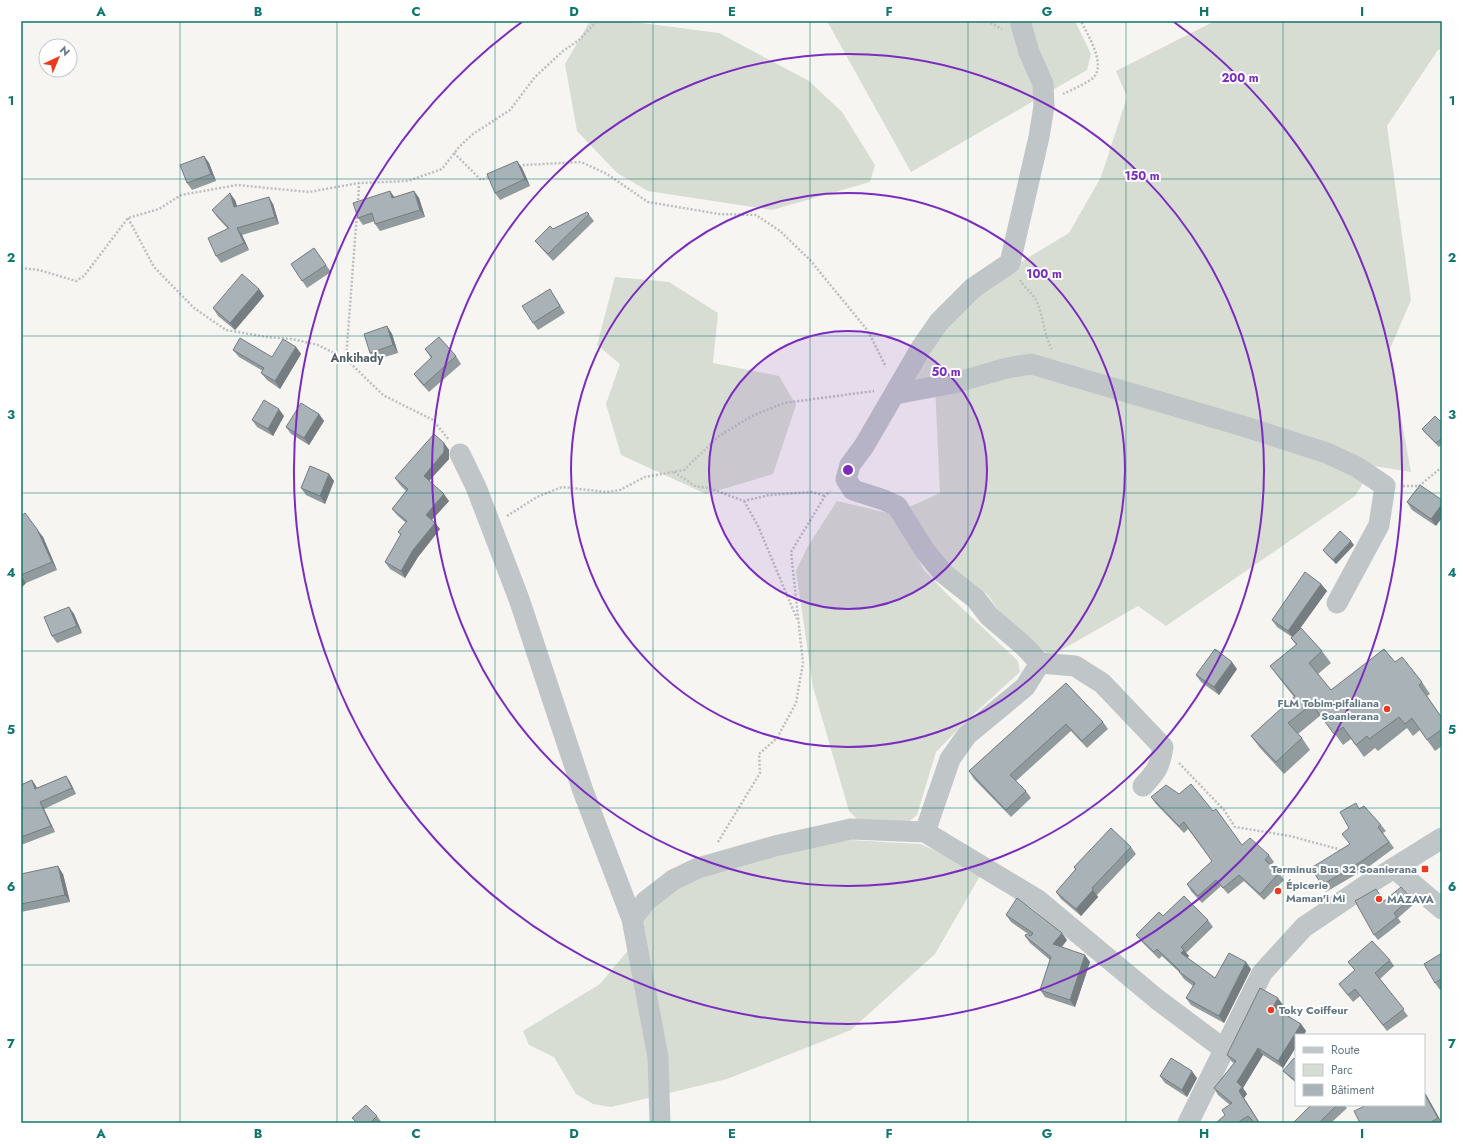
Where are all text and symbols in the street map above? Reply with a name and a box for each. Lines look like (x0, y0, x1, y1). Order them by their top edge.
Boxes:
text: A (95, 2, 106, 21)
text: B (254, 2, 263, 21)
text: C (411, 2, 421, 21)
text: D (569, 2, 579, 21)
text: E (728, 2, 736, 21)
text: F (885, 2, 893, 21)
text: G (1042, 2, 1053, 21)
text: H (1199, 2, 1209, 21)
text: I (1360, 2, 1364, 21)
north arrow (38, 38, 78, 78)
text: N (56, 42, 74, 60)
text: 200 m (1221, 69, 1259, 87)
text: 1 (8, 91, 14, 110)
text: 1 (1449, 91, 1455, 110)
text: 150 m (1124, 167, 1160, 185)
text: 2 (7, 248, 15, 267)
text: 2 (1448, 248, 1456, 267)
text: 100 m (1026, 265, 1062, 283)
district label: Ankihady (330, 349, 384, 367)
text: 50 m (931, 363, 961, 381)
text: 3 (7, 405, 15, 424)
text: 3 (1448, 405, 1456, 424)
centre of rings (841, 463, 855, 477)
text: 4 (6, 563, 16, 582)
text: 4 (1447, 563, 1457, 582)
place label: FLM Tobim-pifaliana Soanierana (1277, 695, 1379, 724)
marker: FLM Tobim-pifaliana Soanierana (1382, 704, 1392, 714)
text: 5 (7, 720, 15, 739)
text: 5 (1448, 720, 1456, 739)
place label: Terminus Bus 32 Soanierana (1271, 861, 1417, 877)
marker: Terminus Bus 32 Soanierana (1420, 864, 1430, 874)
text: 6 (7, 877, 16, 896)
place label: Épicerie Maman'i Mi (1286, 877, 1345, 906)
text: 6 (1448, 877, 1457, 896)
marker: Épicerie Maman'i Mi (1273, 886, 1283, 896)
place label: MAZAVA (1387, 891, 1435, 907)
marker: MAZAVA (1374, 894, 1384, 904)
place label: Toky Coiffeur (1279, 1002, 1349, 1018)
marker: Toky Coiffeur (1266, 1005, 1276, 1015)
text: 7 (7, 1034, 15, 1053)
legend (1295, 1034, 1425, 1106)
text: 7 (1448, 1034, 1456, 1053)
text: Route (1331, 1041, 1360, 1059)
text: Parc (1331, 1061, 1353, 1079)
text: Bâtiment (1331, 1081, 1374, 1099)
text: A (95, 1124, 106, 1143)
text: B (254, 1124, 263, 1143)
text: C (411, 1124, 421, 1143)
text: D (569, 1124, 579, 1143)
text: E (728, 1124, 736, 1143)
text: F (885, 1124, 893, 1143)
text: G (1042, 1124, 1053, 1143)
text: H (1199, 1124, 1209, 1143)
text: I (1360, 1124, 1364, 1143)

